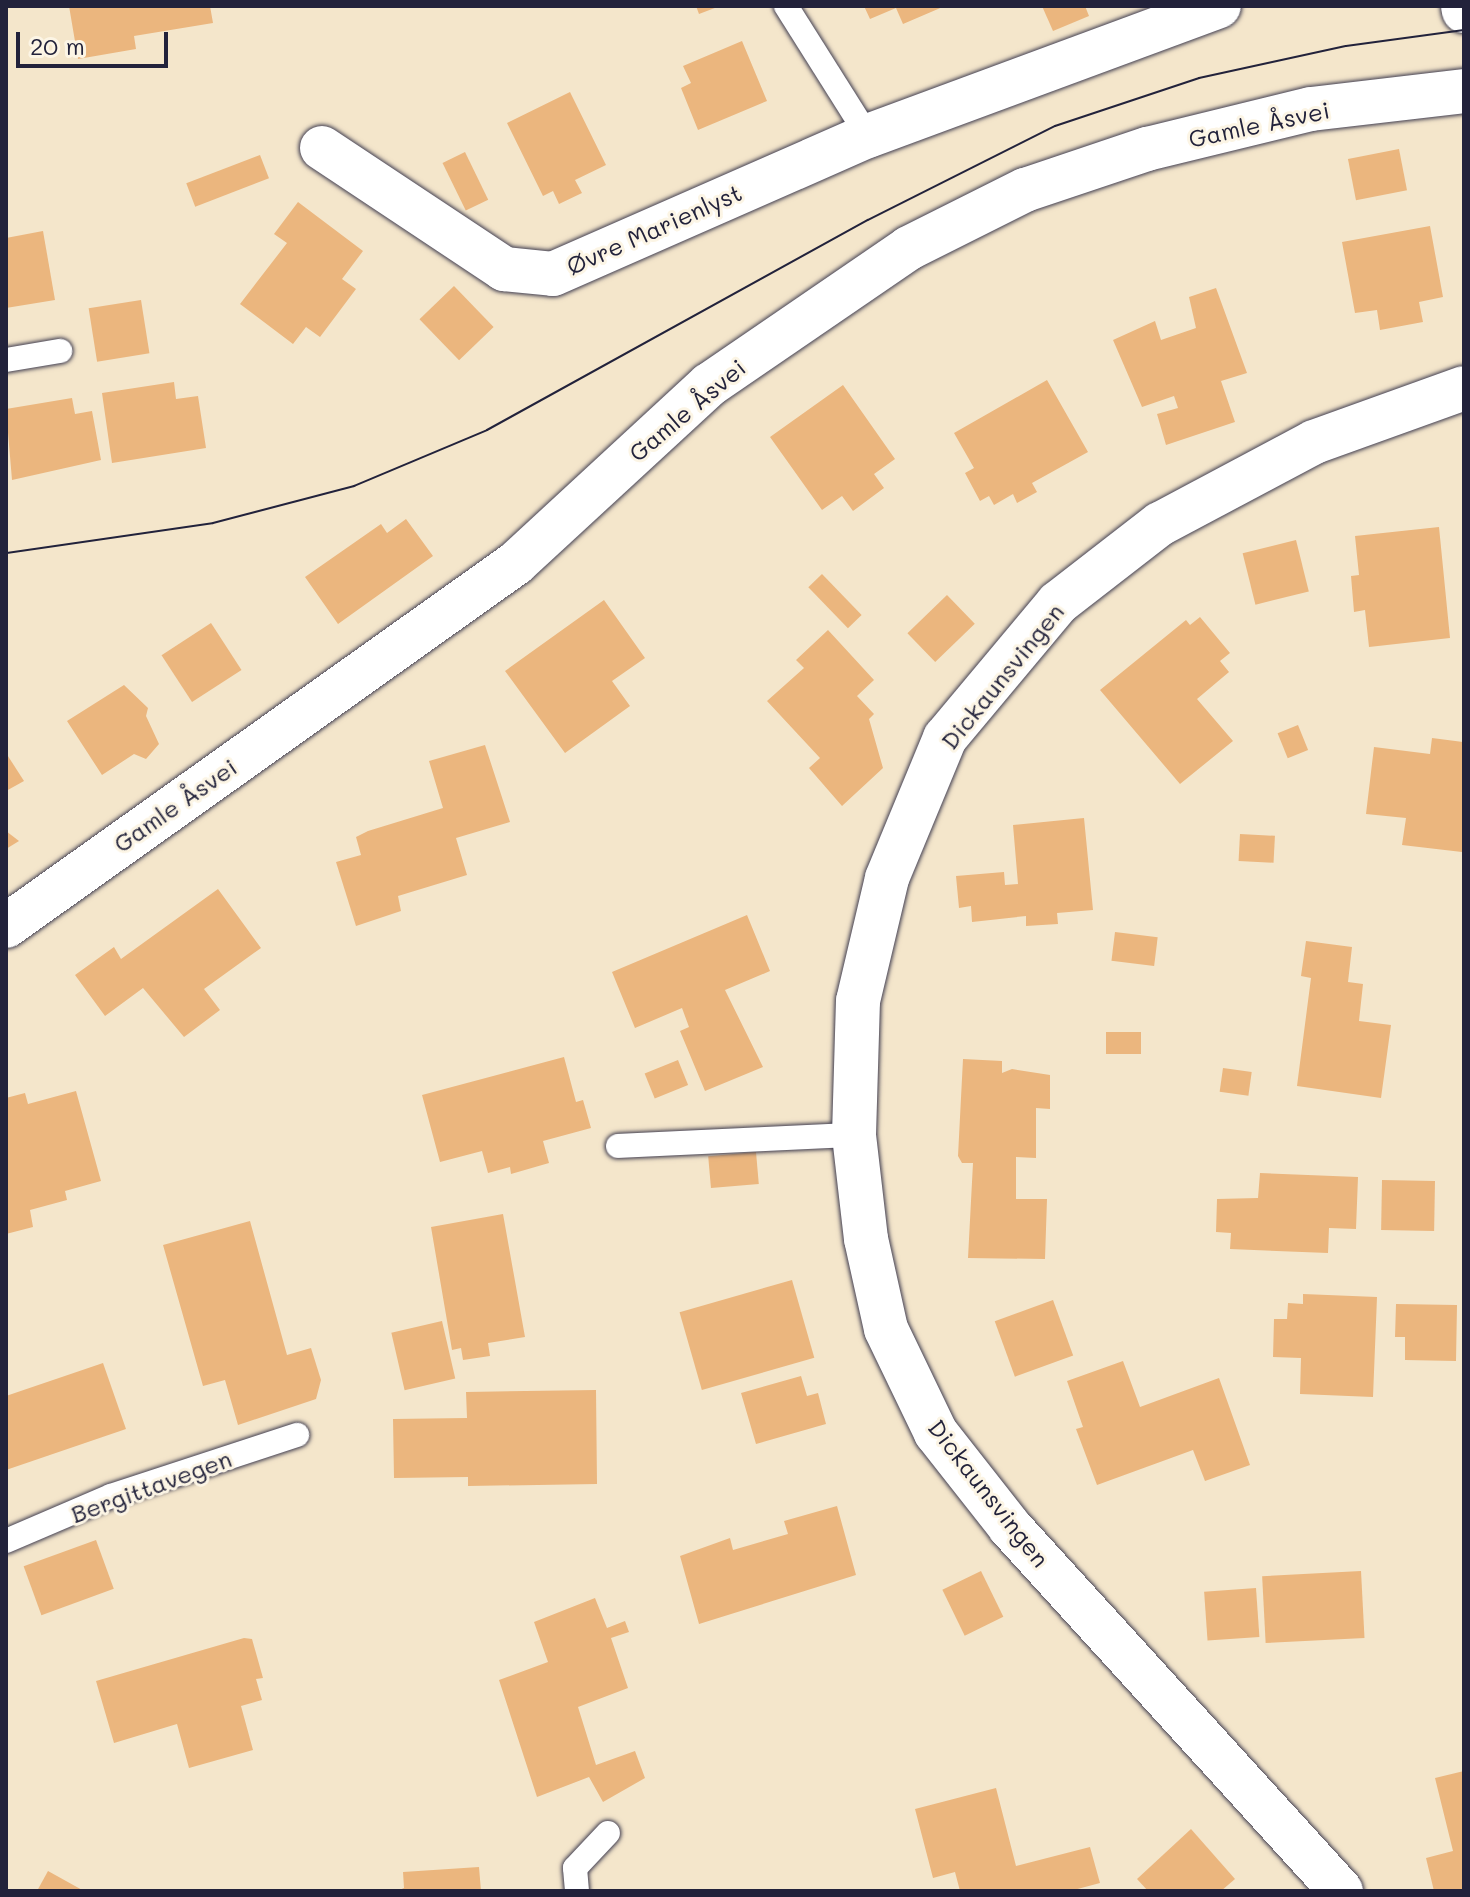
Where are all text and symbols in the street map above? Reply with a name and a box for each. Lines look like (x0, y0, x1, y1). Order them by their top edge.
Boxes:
scale bar (20, 16, 172, 66)
text: 20 m (30, 30, 85, 61)
street label: Gamle Åsvei (1186, 95, 1332, 153)
street label: Øvre Marienlyst (562, 177, 746, 281)
street label: Gamle Åsvei (623, 353, 751, 467)
street label: Dickaunsvingen (934, 597, 1070, 755)
street label: Gamle Åsvei (108, 752, 242, 858)
street label: Dickaunsvingen (923, 1414, 1055, 1572)
street label: Bergittavegen (67, 1444, 235, 1528)

